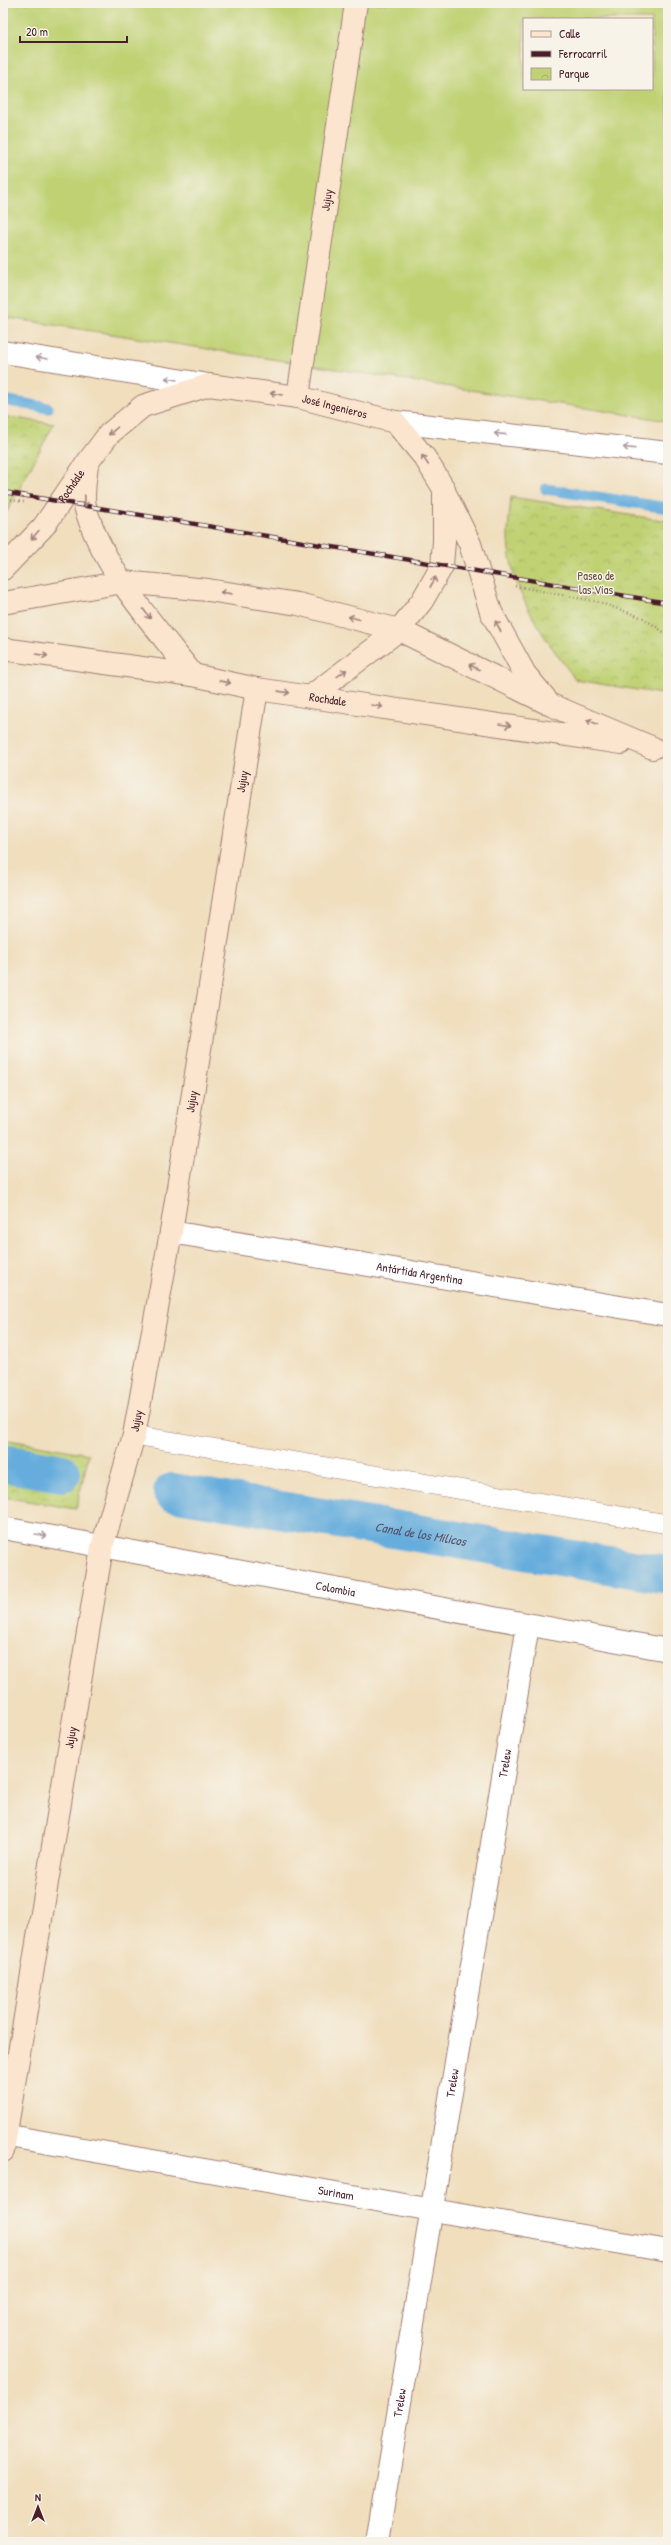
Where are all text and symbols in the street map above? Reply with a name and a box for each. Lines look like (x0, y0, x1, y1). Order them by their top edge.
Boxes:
scale bar (20, 18, 127, 44)
legend (523, 18, 653, 90)
text: 20 m (26, 23, 48, 40)
text: Calle (559, 25, 580, 42)
text: Ferrocarril (558, 45, 608, 62)
text: Parque (559, 65, 589, 82)
street label: Jujuy (316, 188, 336, 212)
one-way arrow (36, 354, 49, 362)
one-way arrow (165, 375, 178, 383)
street label: José Ingenieros (300, 389, 370, 423)
one-way arrow (270, 390, 283, 398)
one-way arrow (108, 427, 118, 436)
one-way arrow (494, 430, 507, 437)
one-way arrow (623, 444, 636, 452)
one-way arrow (421, 455, 429, 466)
street label: Rochdale (53, 465, 89, 506)
one-way arrow (82, 494, 89, 507)
one-way arrow (31, 530, 40, 540)
park label: Paseo de las Vías (578, 567, 615, 598)
one-way arrow (429, 576, 437, 588)
one-way arrow (220, 589, 233, 597)
one-way arrow (143, 609, 151, 620)
one-way arrow (348, 614, 361, 621)
one-way arrow (494, 621, 501, 633)
one-way arrow (35, 651, 48, 659)
one-way arrow (468, 663, 480, 670)
one-way arrow (337, 669, 348, 677)
one-way arrow (218, 678, 231, 686)
one-way arrow (277, 688, 290, 696)
street label: Rochdale (308, 688, 348, 710)
one-way arrow (370, 702, 383, 710)
one-way arrow (586, 717, 598, 725)
one-way arrow (498, 721, 511, 729)
street label: Jujuy (232, 769, 252, 794)
street label: Jujuy (181, 1089, 201, 1114)
street label: Antártida Argentina (375, 1257, 464, 1289)
street label: Jujuy (126, 1408, 146, 1433)
water label: Canal de los Milicos (374, 1517, 468, 1550)
one-way arrow (35, 1531, 48, 1539)
street label: Colombia (314, 1577, 357, 1601)
street label: Jujuy (60, 1725, 80, 1750)
street label: Trelew (494, 1747, 515, 1779)
street label: Trelew (441, 2067, 463, 2099)
street label: Surinam (317, 2181, 355, 2204)
street label: Trelew (389, 2387, 410, 2418)
north arrow (18, 2487, 58, 2527)
text: N (35, 2490, 41, 2504)

